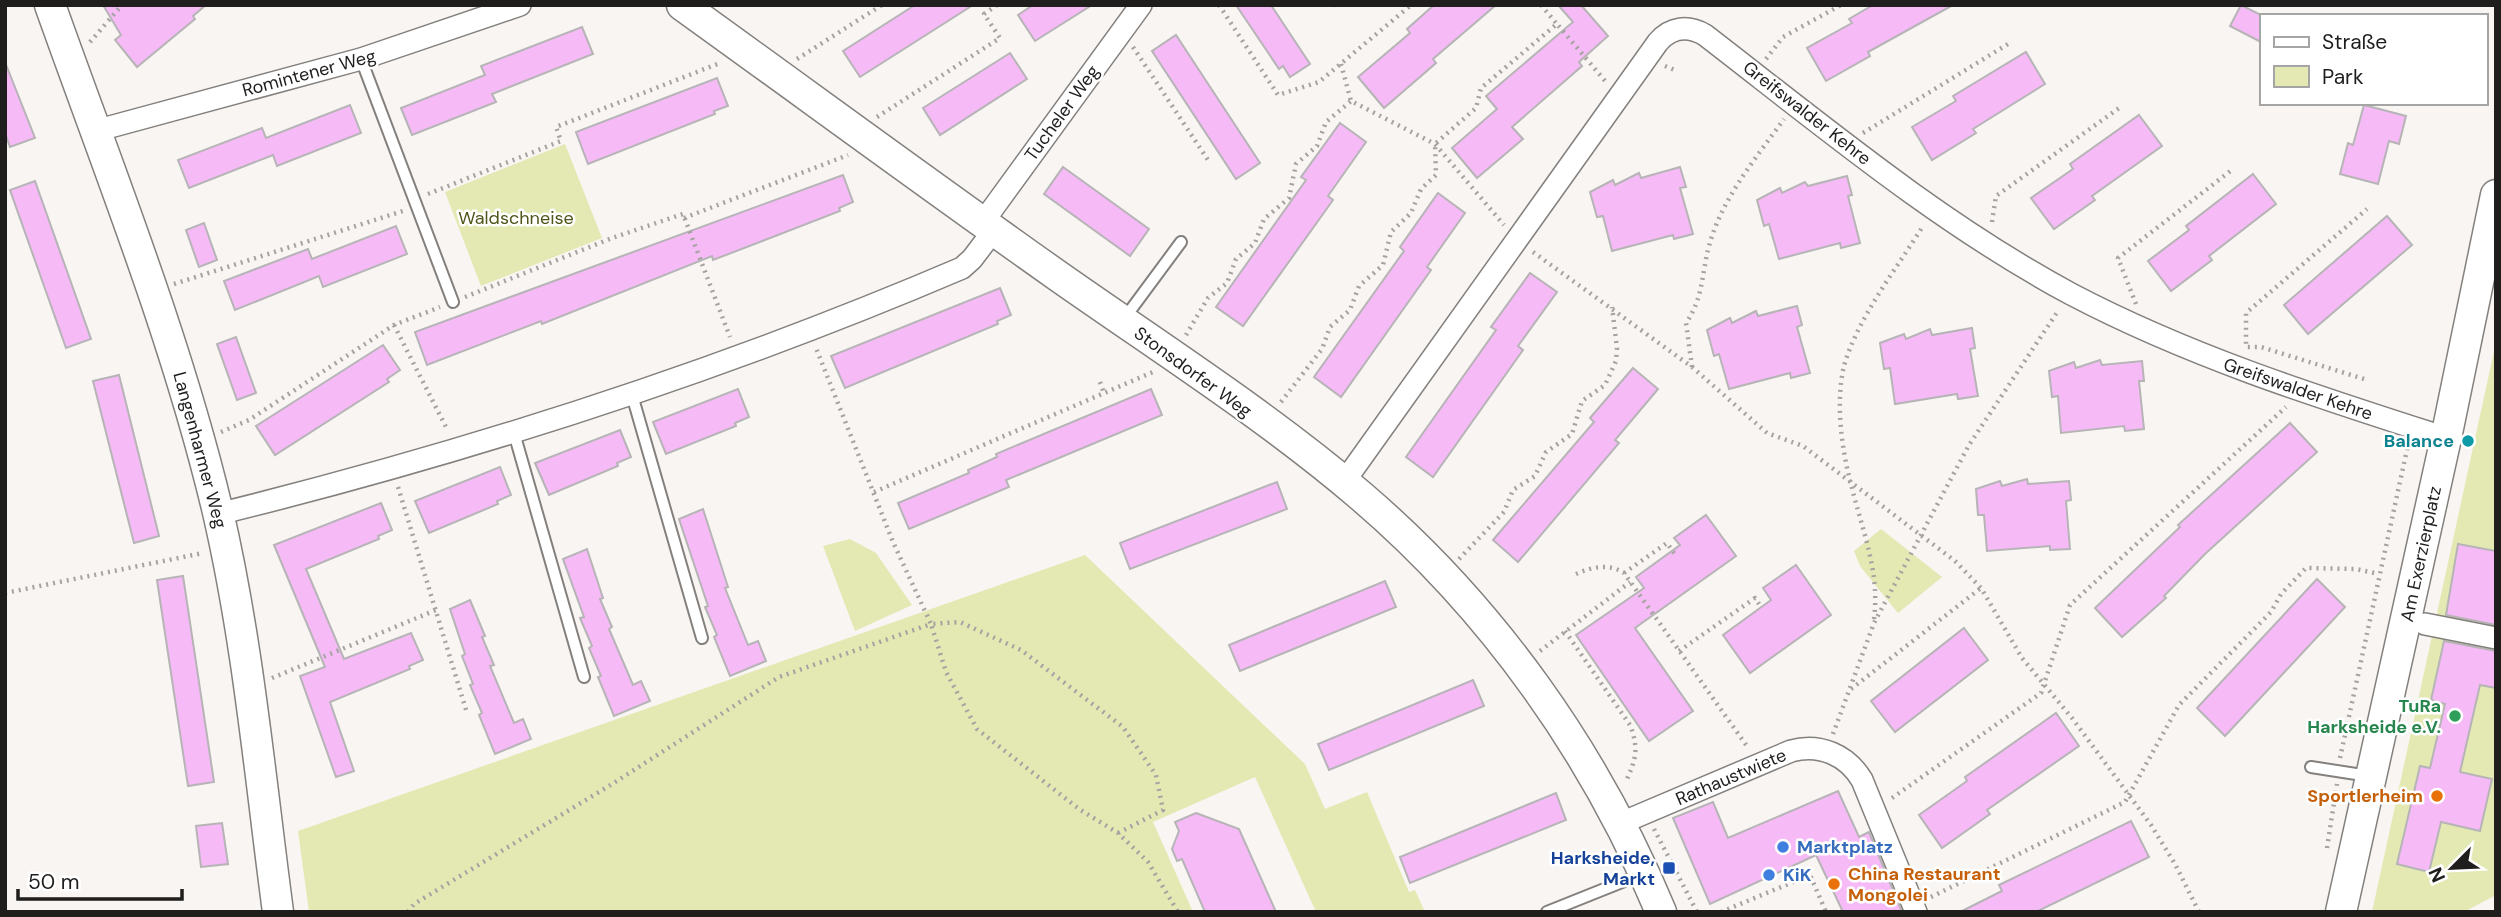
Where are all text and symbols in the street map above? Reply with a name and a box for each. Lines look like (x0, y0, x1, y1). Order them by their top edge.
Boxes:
legend (2260, 14, 2487, 105)
text: Straße (2322, 28, 2387, 56)
street label: Romintener Weg (240, 44, 378, 102)
street label: Greifswalder Kehre (1738, 55, 1876, 171)
street label: Tucheler Weg (1019, 60, 1105, 166)
text: Park (2322, 63, 2364, 91)
park label: Waldschneise (458, 206, 574, 230)
street label: Stonsdorfer Weg (1129, 321, 1257, 423)
street label: Greifswalder Kehre (2220, 352, 2376, 426)
street label: Langenharmer Weg (168, 369, 232, 531)
place label: Balance (2384, 429, 2454, 453)
marker: Balance (2460, 433, 2476, 449)
street label: Am Exerzierplatz (2395, 484, 2447, 624)
place label: TuRa Harksheide e.V. (2307, 694, 2441, 739)
marker: TuRa Harksheide e.V. (2447, 708, 2463, 724)
street label: Rathaustwiete (1672, 743, 1790, 811)
place label: Sportlerheim (2307, 784, 2423, 808)
marker: Sportlerheim (2429, 788, 2445, 804)
north arrow (2417, 833, 2487, 903)
place label: Marktplatz (1797, 835, 1893, 859)
marker: Marktplatz (1775, 839, 1791, 855)
place label: Harksheide, Markt (1551, 846, 1655, 891)
scale bar (18, 858, 182, 902)
marker: Harksheide, Markt (1661, 860, 1677, 876)
place label: China Restaurant Mongolei (1848, 862, 2000, 907)
place label: KiK (1783, 863, 1812, 887)
text: N (2423, 863, 2451, 886)
marker: KiK (1761, 867, 1777, 883)
text: 50 m (28, 868, 79, 896)
marker: China Restaurant Mongolei (1826, 876, 1842, 892)

